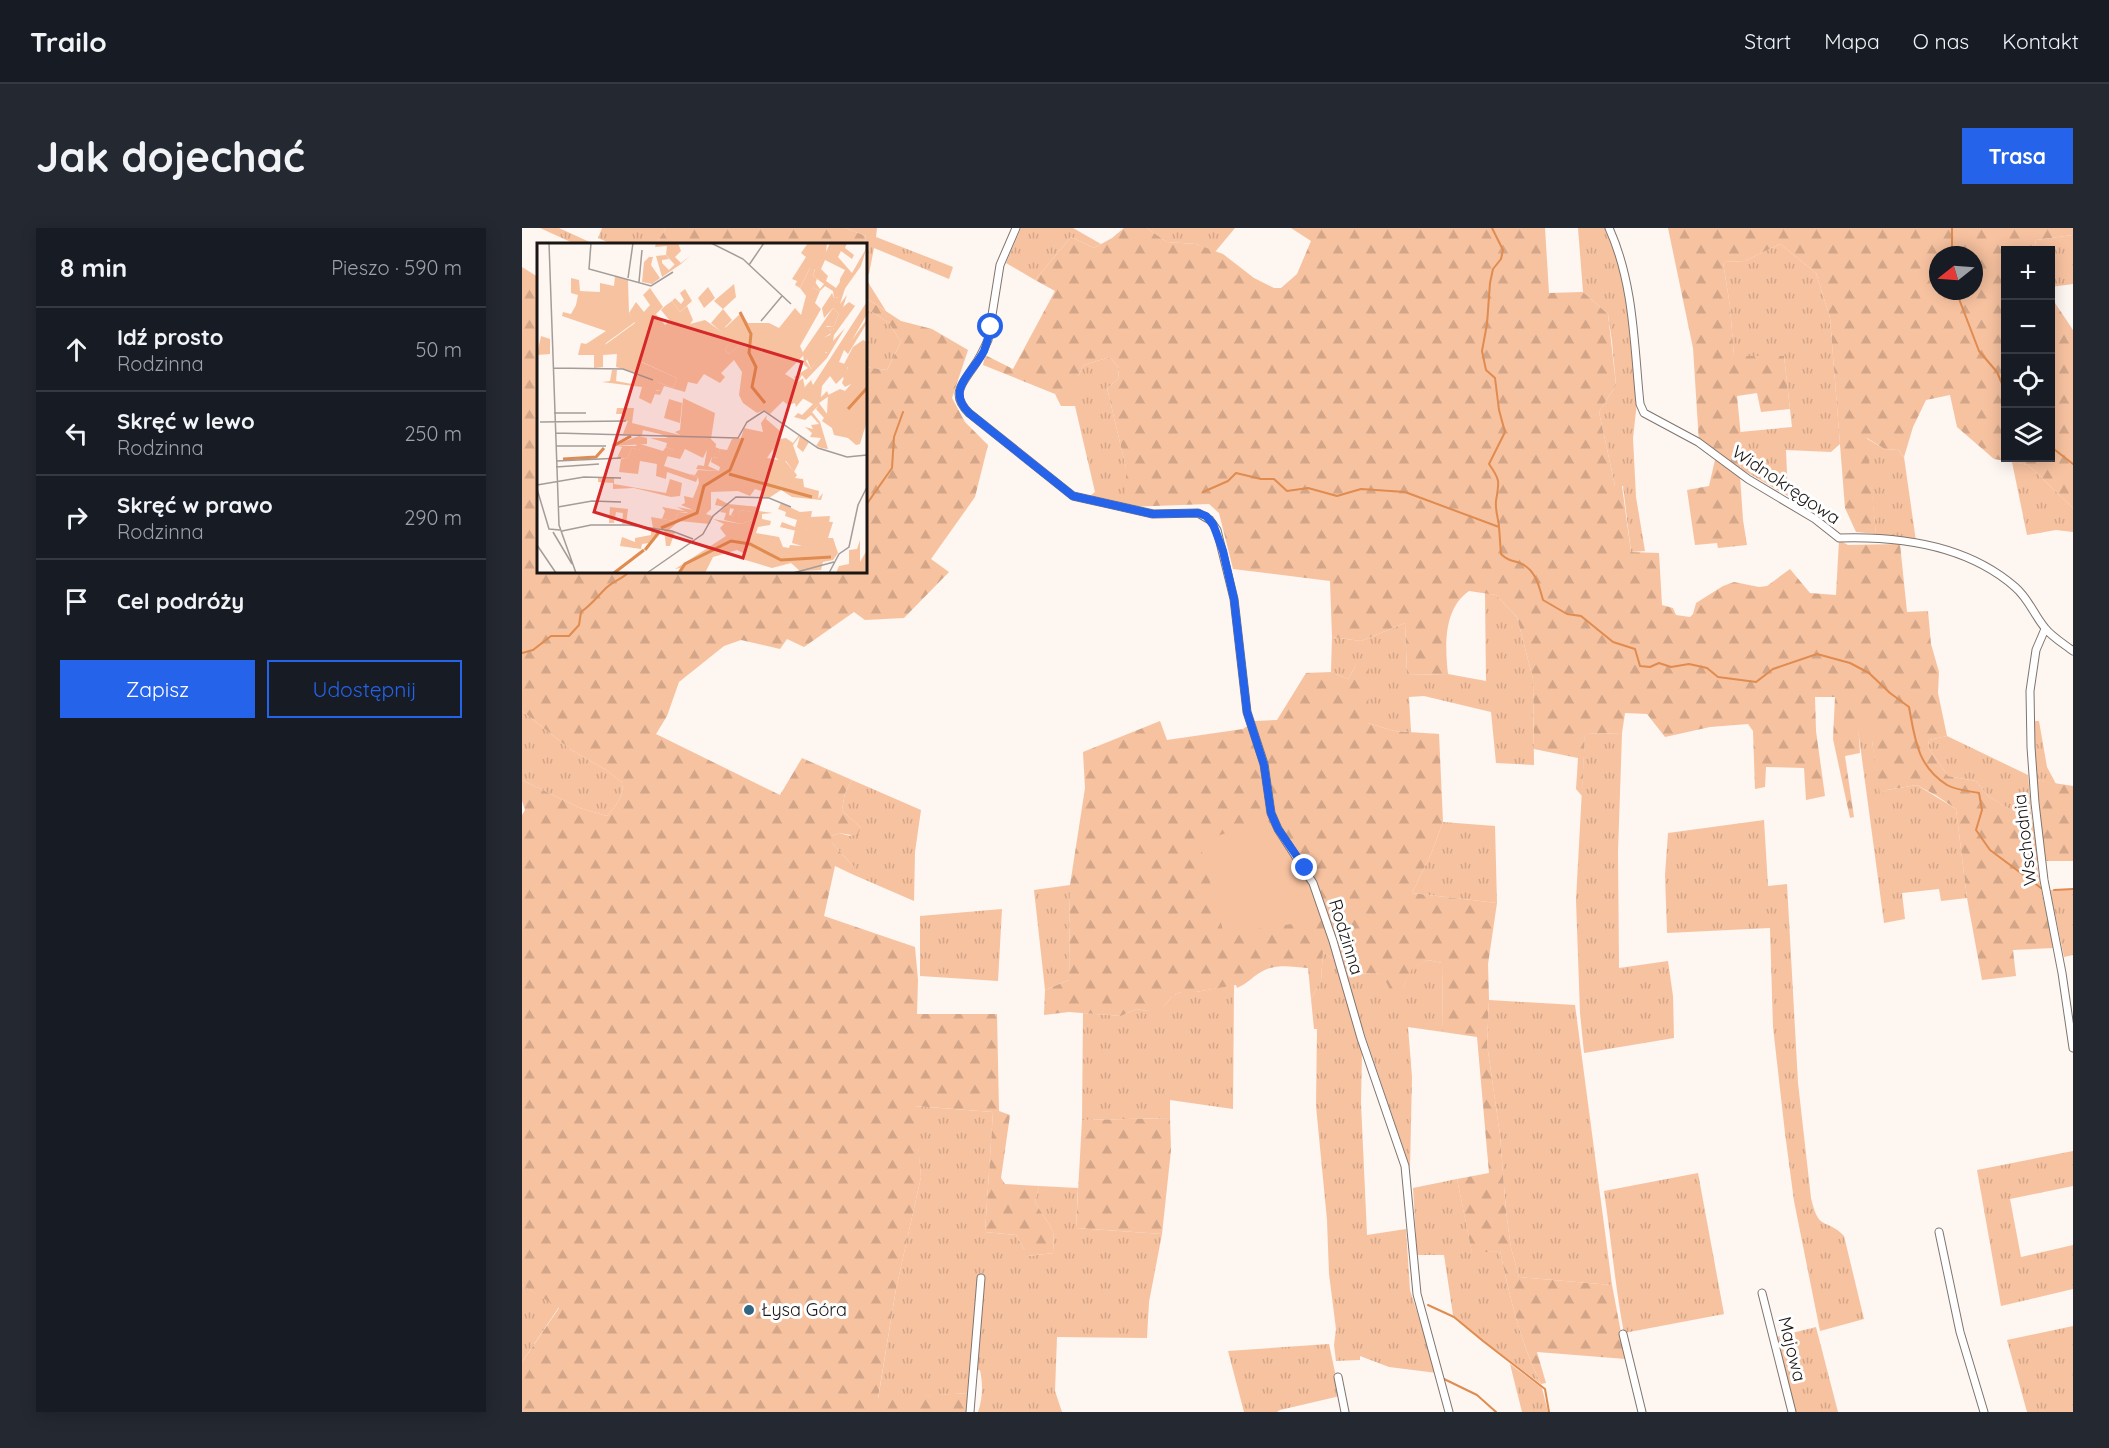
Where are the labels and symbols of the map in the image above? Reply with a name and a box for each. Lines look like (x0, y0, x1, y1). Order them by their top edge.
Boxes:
inset map (537, 243, 867, 573)
north arrow (1929, 246, 1983, 300)
route start (977, 313, 1003, 339)
street label: Widnokręgowa (1728, 440, 1845, 529)
street label: Wschodnia (2007, 793, 2042, 887)
route end (1291, 854, 1317, 880)
street label: Rodzinna (1324, 896, 1369, 977)
place label: Łysa Góra (761, 1298, 847, 1321)
marker: Łysa Góra (742, 1303, 756, 1317)
street label: Majowa (1773, 1314, 1812, 1384)

